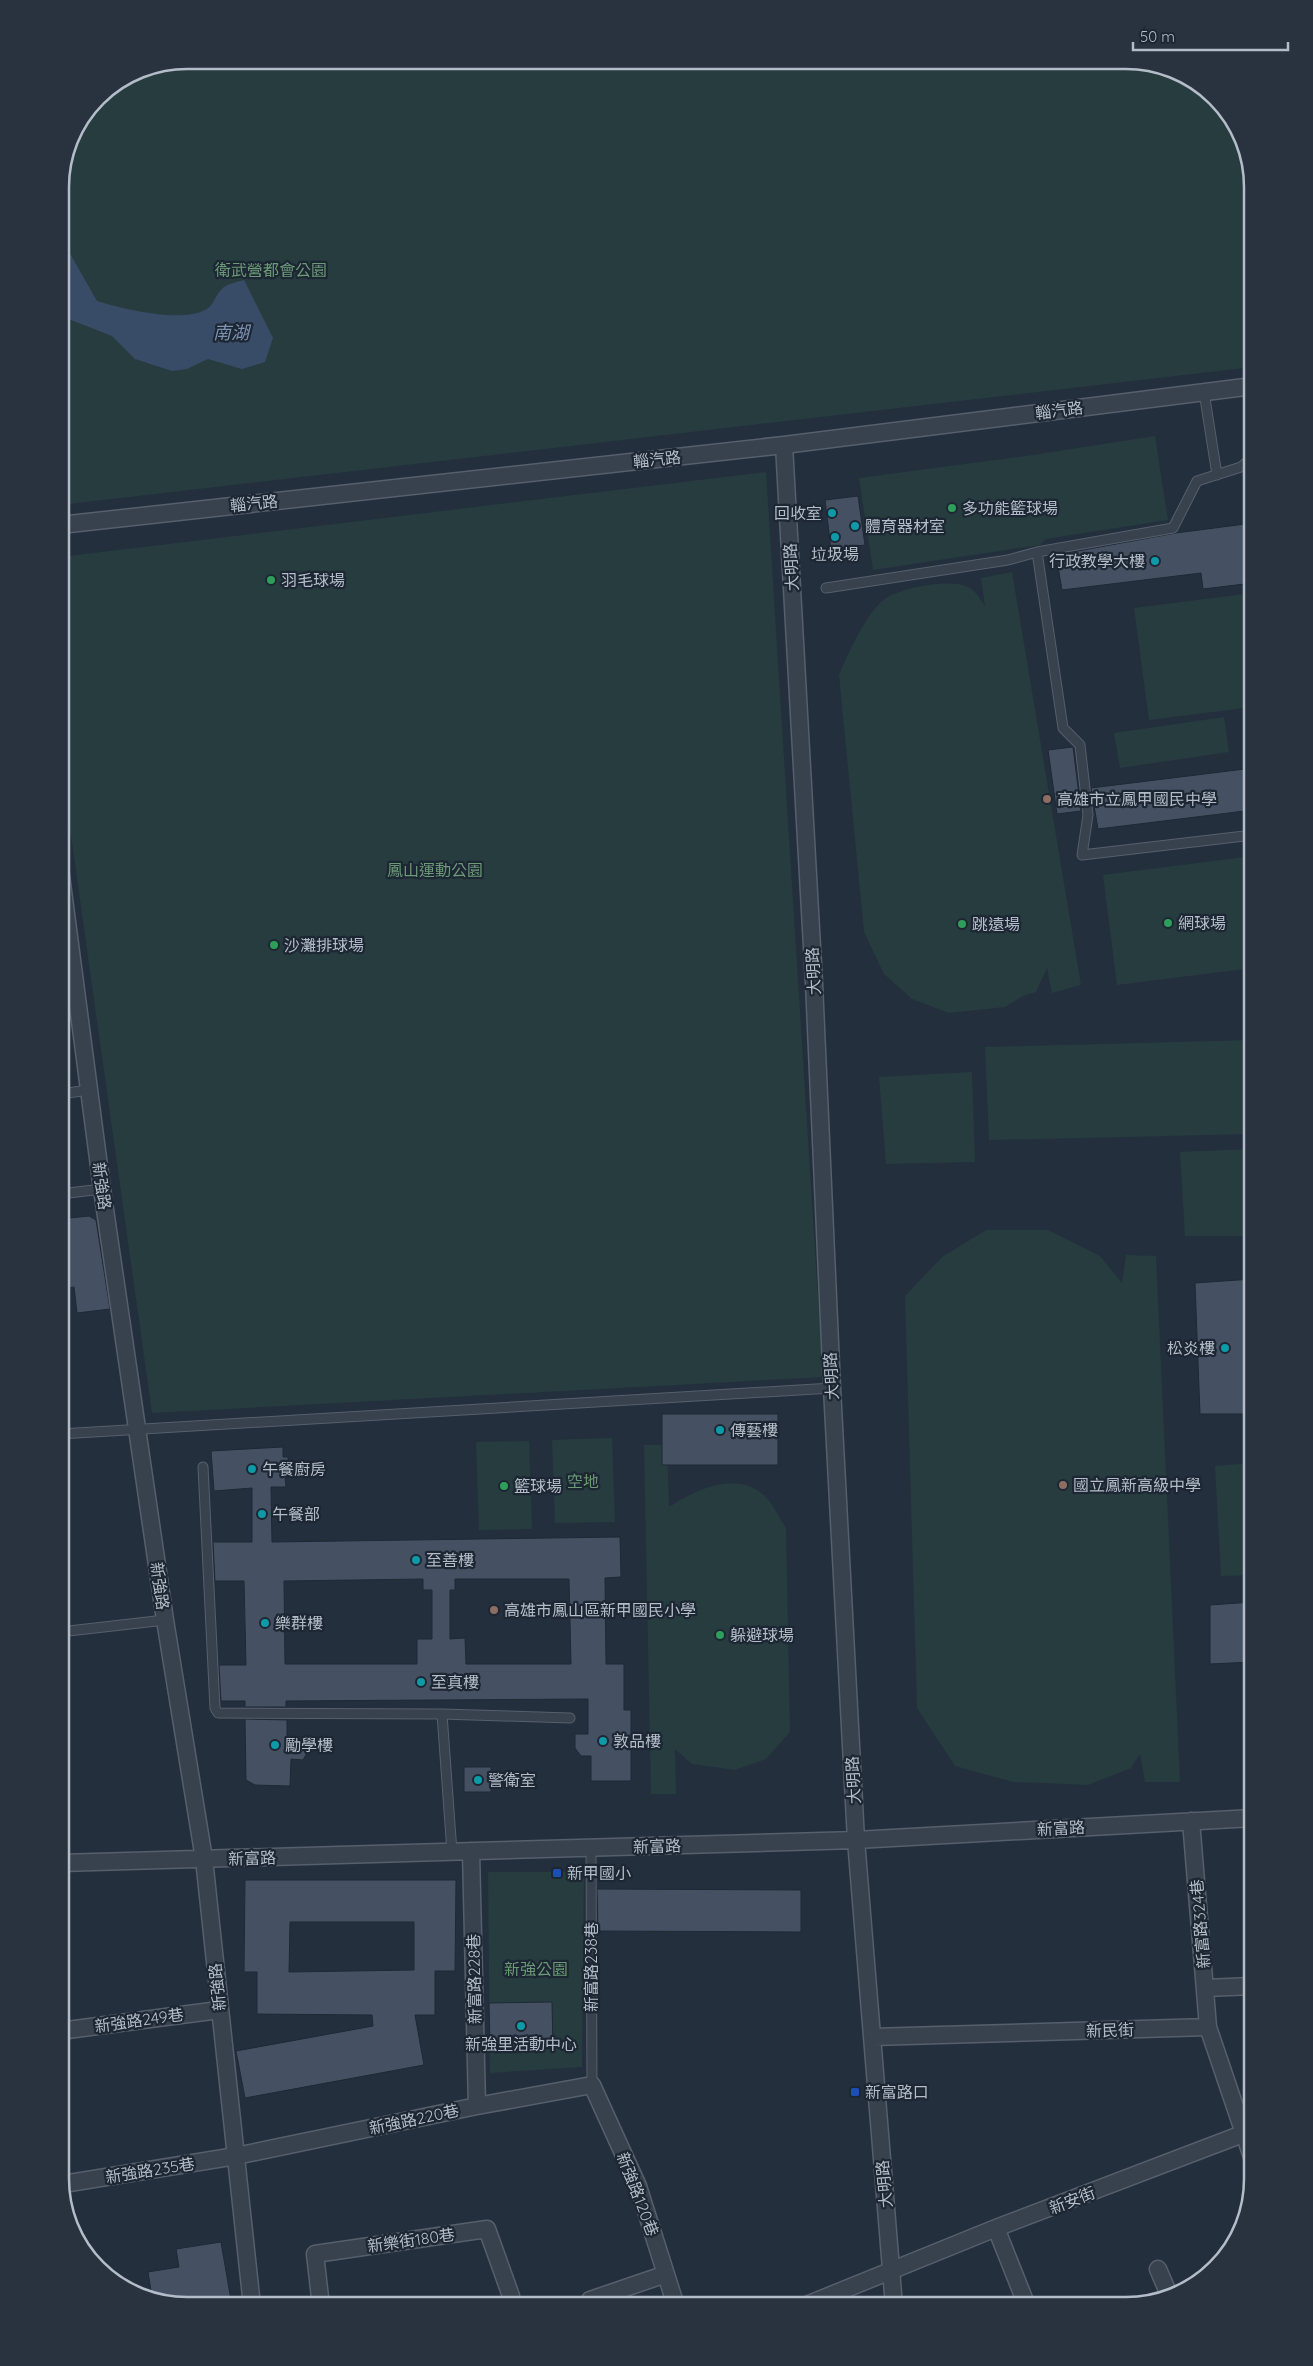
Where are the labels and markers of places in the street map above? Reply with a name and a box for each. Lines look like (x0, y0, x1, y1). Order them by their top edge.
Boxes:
place label: 多功能籃球場 (962, 498, 1058, 518)
marker: 多功能籃球場 (946, 502, 958, 514)
place label: 回收室 (774, 503, 822, 523)
marker: 回收室 (826, 507, 838, 519)
place label: 體育器材室 (865, 516, 945, 536)
marker: 體育器材室 (849, 520, 861, 532)
marker: 垃圾場 (829, 531, 841, 543)
place label: 垃圾場 (811, 544, 859, 564)
place label: 行政教學大樓 (1049, 551, 1145, 571)
marker: 行政教學大樓 (1149, 555, 1161, 567)
place label: 羽毛球場 (281, 570, 345, 590)
marker: 羽毛球場 (265, 574, 277, 586)
place label: 高雄市立鳳甲國民中學 (1057, 789, 1217, 809)
marker: 高雄市立鳳甲國民中學 (1041, 793, 1053, 805)
place label: 網球場 (1178, 913, 1226, 933)
place label: 跳遠場 (972, 914, 1020, 934)
marker: 網球場 (1162, 917, 1174, 929)
marker: 跳遠場 (956, 918, 968, 930)
place label: 沙灘排球場 (284, 935, 364, 955)
marker: 沙灘排球場 (268, 939, 280, 951)
place label: 松炎樓 (1167, 1338, 1215, 1358)
marker: 松炎樓 (1219, 1342, 1231, 1354)
place label: 傳藝樓 (730, 1420, 778, 1440)
marker: 傳藝樓 (714, 1424, 726, 1436)
place label: 午餐廚房 (262, 1459, 326, 1479)
marker: 午餐廚房 (246, 1463, 258, 1475)
place label: 國立鳳新高級中學 (1073, 1475, 1201, 1495)
place label: 籃球場 (514, 1476, 562, 1496)
marker: 國立鳳新高級中學 (1057, 1479, 1069, 1491)
marker: 籃球場 (498, 1480, 510, 1492)
place label: 午餐部 (272, 1504, 320, 1524)
marker: 午餐部 (256, 1508, 268, 1520)
place label: 至善樓 (426, 1550, 474, 1570)
marker: 至善樓 (410, 1554, 422, 1566)
place label: 高雄市鳳山區新甲國民小學 (504, 1600, 696, 1620)
marker: 高雄市鳳山區新甲國民小學 (488, 1604, 500, 1616)
place label: 樂群樓 (275, 1613, 323, 1633)
marker: 樂群樓 (259, 1617, 271, 1629)
place label: 躲避球場 (730, 1625, 794, 1645)
marker: 躲避球場 (714, 1629, 726, 1641)
place label: 至真樓 (431, 1672, 479, 1692)
marker: 至真樓 (415, 1676, 427, 1688)
place label: 敦品樓 (613, 1731, 661, 1751)
place label: 勵學樓 (285, 1735, 333, 1755)
marker: 敦品樓 (597, 1735, 609, 1747)
marker: 勵學樓 (269, 1739, 281, 1751)
place label: 警衛室 (488, 1770, 536, 1790)
marker: 警衛室 (472, 1774, 484, 1786)
place label: 新甲國小 (567, 1863, 631, 1883)
marker: 新甲國小 (551, 1867, 563, 1879)
marker: 新強里活動中心 (515, 2020, 527, 2032)
place label: 新強里活動中心 (465, 2034, 577, 2054)
place label: 新富路口 (865, 2082, 929, 2102)
marker: 新富路口 (849, 2086, 861, 2098)

